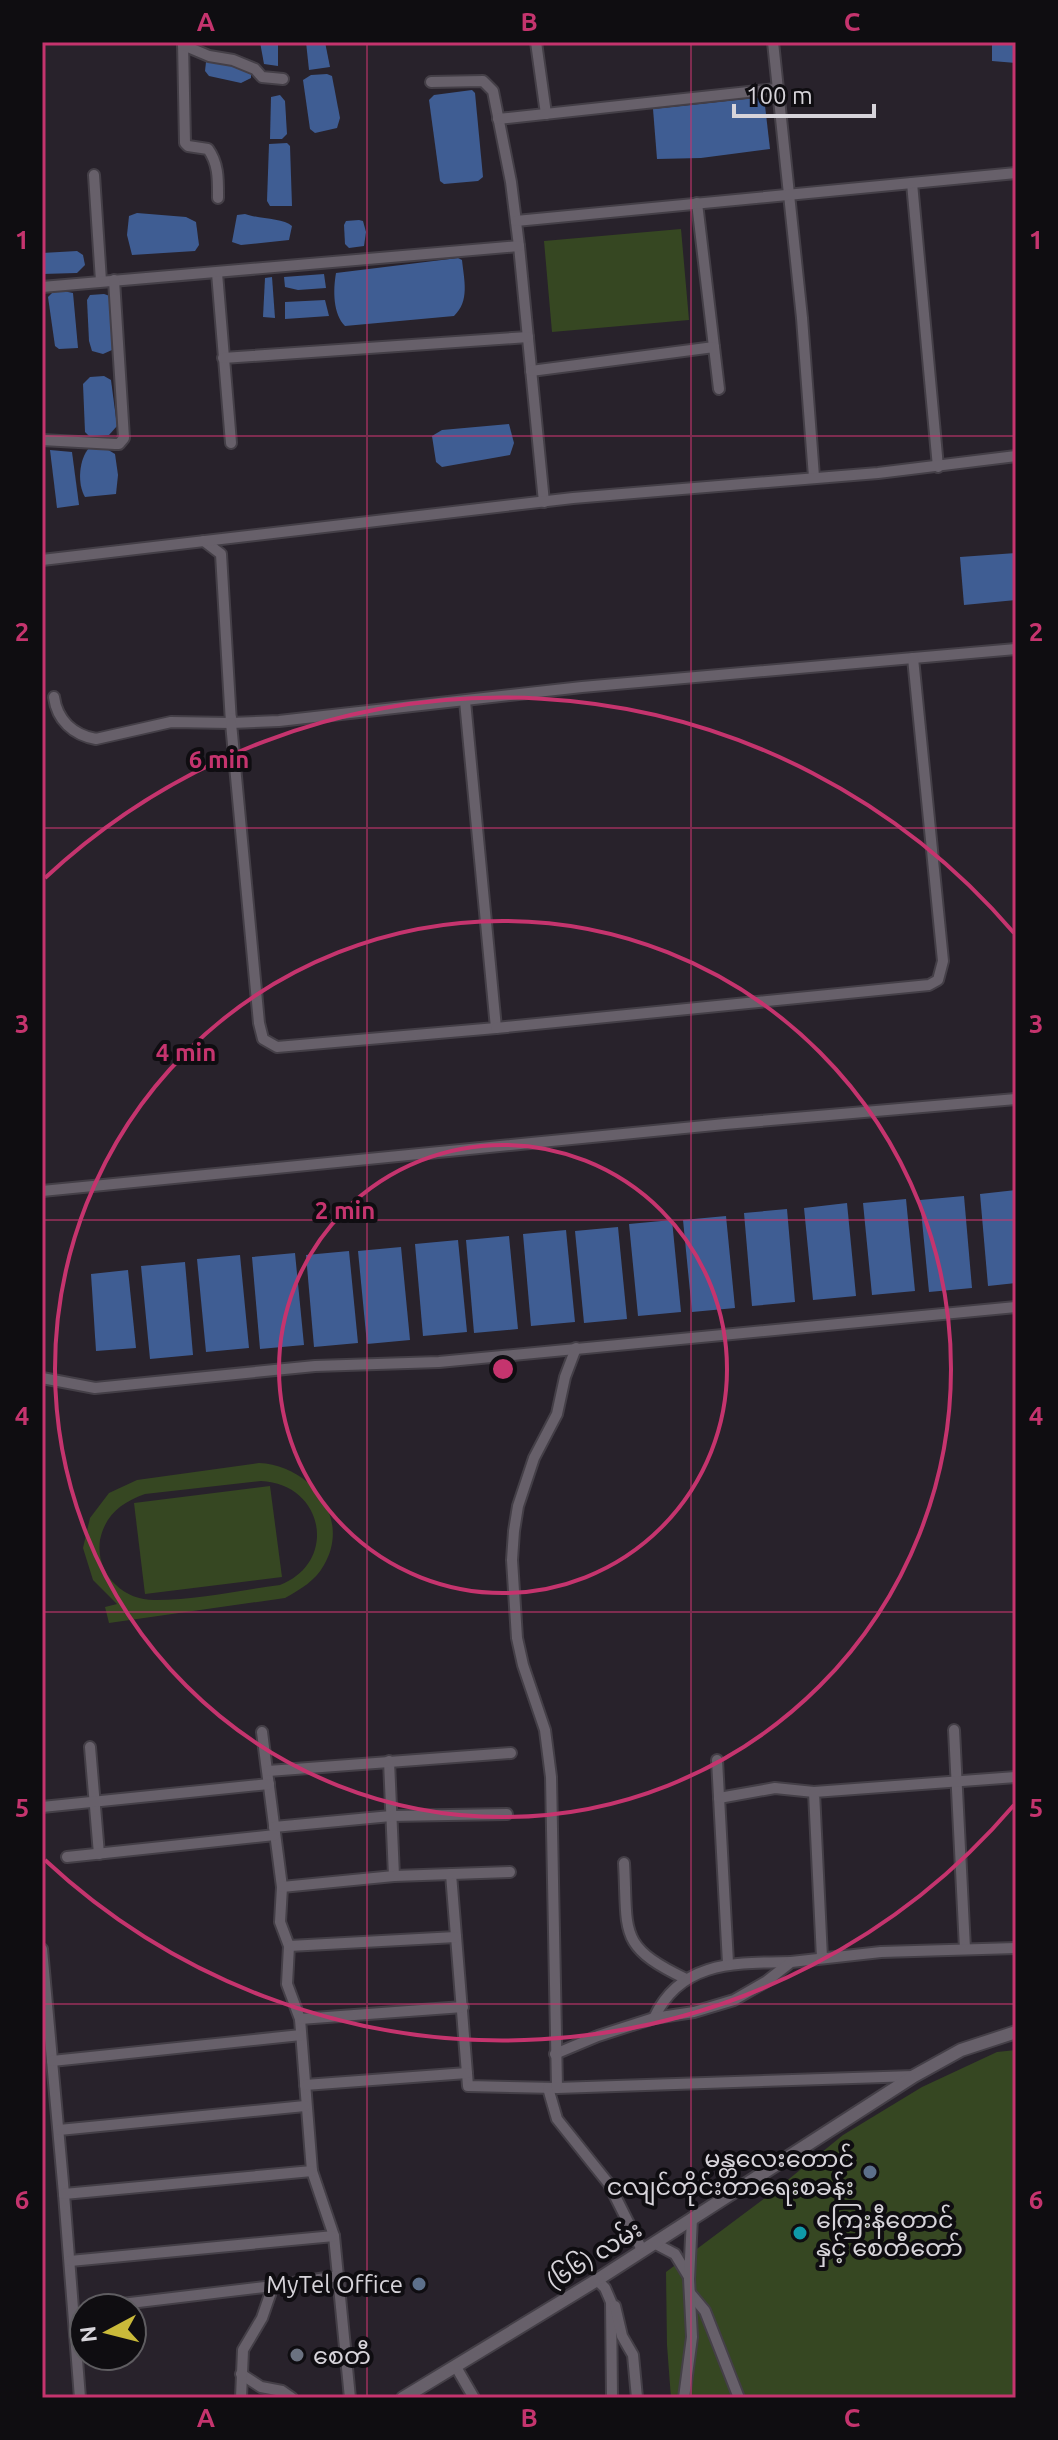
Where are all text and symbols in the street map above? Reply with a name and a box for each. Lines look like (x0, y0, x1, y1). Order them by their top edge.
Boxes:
text: A (197, 7, 216, 36)
text: B (520, 7, 538, 36)
text: C (844, 7, 861, 36)
scale bar (734, 68, 874, 118)
text: 100 m (746, 82, 813, 109)
text: 1 (15, 225, 29, 254)
text: 1 (1029, 225, 1043, 254)
text: 2 (15, 617, 29, 646)
text: 2 (1029, 617, 1043, 646)
text: 6 min (189, 746, 249, 773)
text: 3 (15, 1009, 29, 1038)
text: 3 (1029, 1009, 1043, 1038)
text: 4 min (156, 1039, 216, 1066)
text: 2 min (315, 1197, 375, 1224)
centre of rings (489, 1355, 517, 1383)
text: 4 (15, 1401, 29, 1430)
text: 4 (1029, 1401, 1043, 1430)
text: 5 (15, 1793, 29, 1822)
text: 5 (1029, 1793, 1043, 1822)
place label: မန္တလေးတောင် ငလျင်တိုင်းတာရေးစခန်း (607, 2143, 854, 2206)
marker: မန္တလေးတောင် ငလျင်တိုင်းတာရေးစခန်း (861, 2163, 879, 2181)
text: 6 (15, 2185, 29, 2214)
text: 6 (1029, 2185, 1043, 2214)
place label: ကြေးနီတောင် နှင့် စေတီတော် (816, 2204, 963, 2267)
street label: (၆၆) လမ်း (541, 2214, 646, 2295)
marker: ကြေးနီတောင် နှင့် စေတီတော် (791, 2224, 809, 2242)
place label: MyTel Office (266, 2271, 403, 2298)
marker: MyTel Office (410, 2275, 428, 2293)
north arrow (68, 2292, 148, 2372)
text: N (74, 2325, 101, 2344)
place label: စေတီ (313, 2340, 371, 2369)
marker: စေတီ (288, 2346, 306, 2364)
text: A (197, 2403, 216, 2432)
text: B (520, 2403, 538, 2432)
text: C (844, 2403, 861, 2432)

